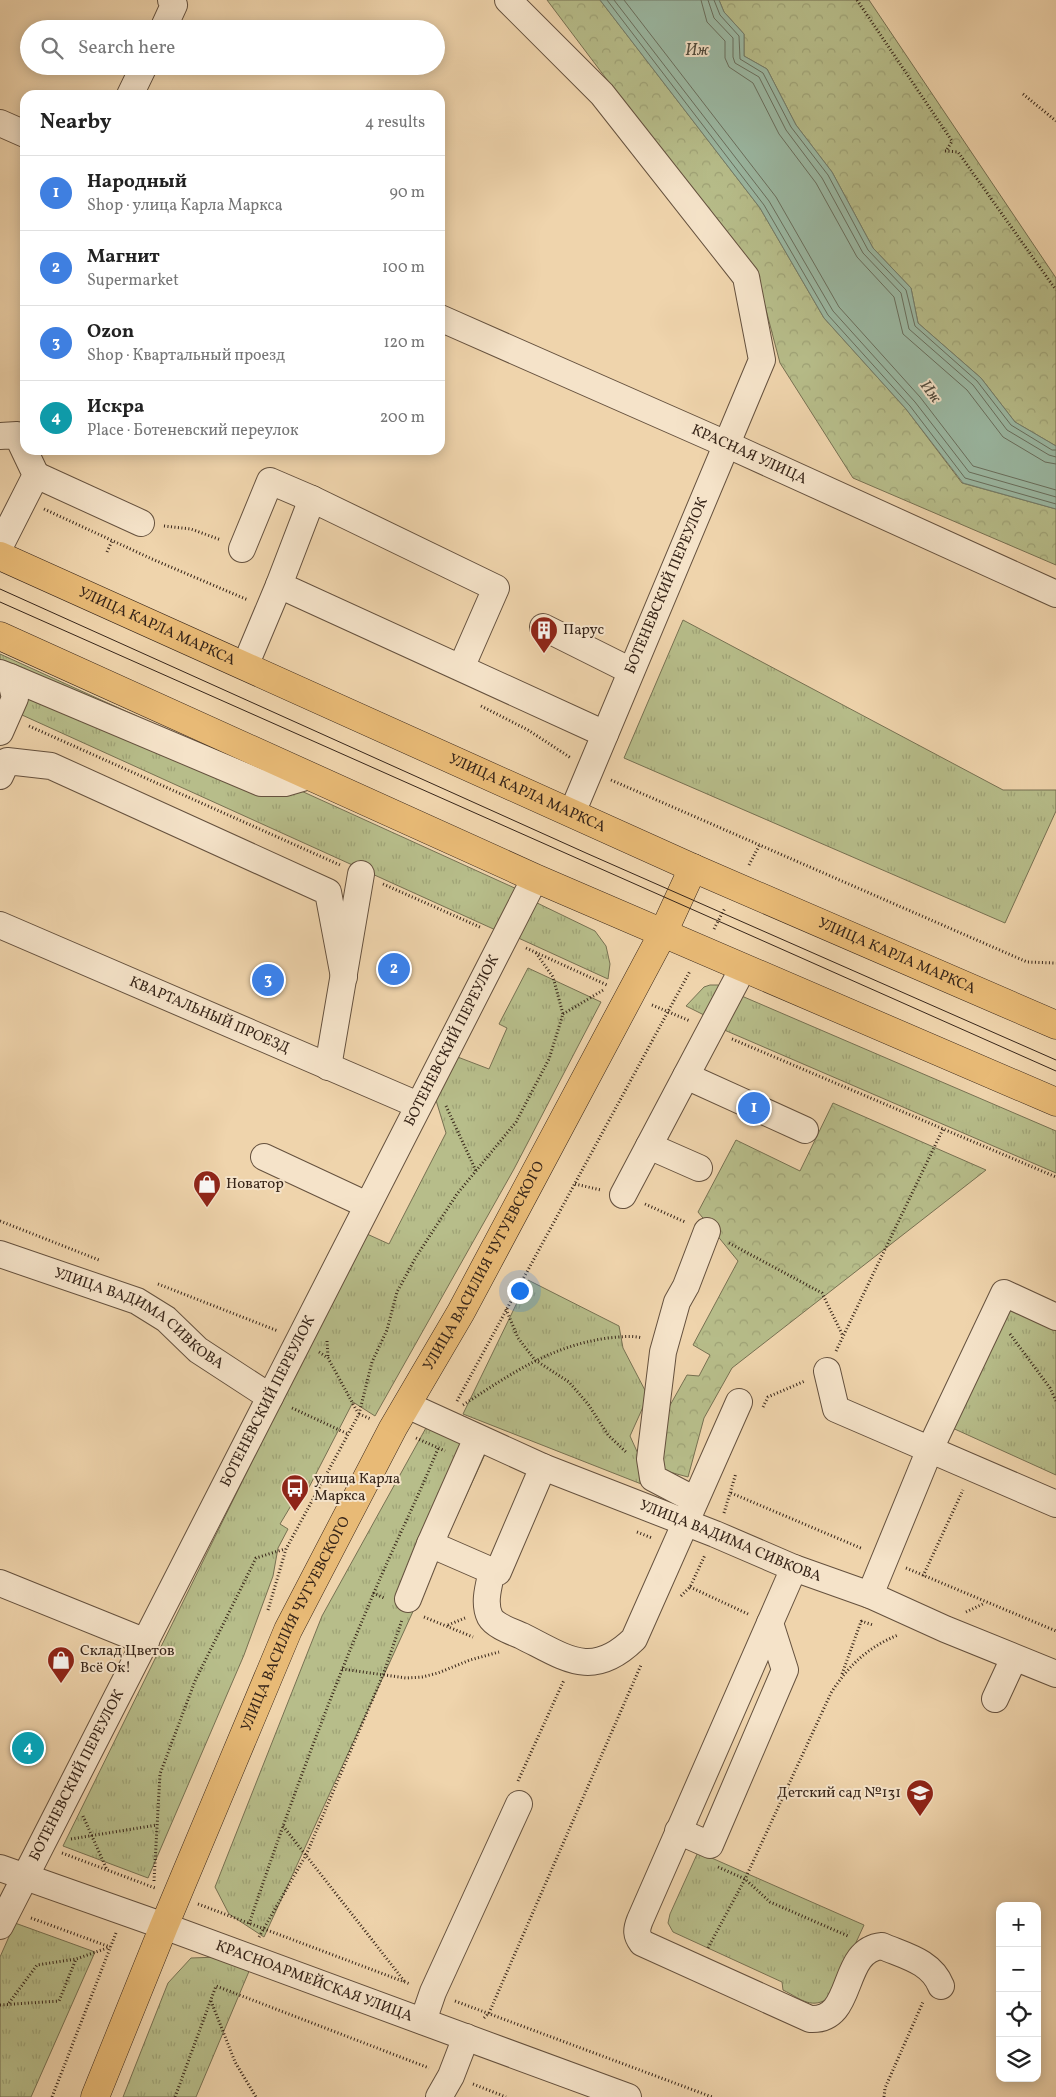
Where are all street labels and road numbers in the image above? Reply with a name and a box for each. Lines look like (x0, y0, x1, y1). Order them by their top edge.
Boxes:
street label: КРАСНАЯ УЛИЦА (688, 420, 811, 490)
street label: БОТЕНЕВСКИЙ ПЕРЕУЛОК (620, 494, 714, 678)
street label: УЛИЦА КАРЛА МАРКСА (75, 582, 239, 671)
street label: УЛИЦА КАРЛА МАРКСА (445, 749, 609, 838)
street label: УЛИЦА КАРЛА МАРКСА (814, 913, 979, 1000)
street label: БОТЕНЕВСКИЙ ПЕРЕУЛОК (399, 951, 504, 1130)
street label: КВАРТАЛЬНЫЙ ПРОЕЗД (126, 971, 293, 1059)
street label: УЛИЦА ВАСИЛИЯ ЧУГУЕВСКОГО (418, 1157, 550, 1375)
street label: УЛИЦА ВАДИМА СИВКОВА (51, 1263, 228, 1375)
street label: БОТЕНЕВСКИЙ ПЕРЕУЛОК (215, 1312, 320, 1491)
street label: УЛИЦА ВАДИМА СИВКОВА (636, 1495, 825, 1588)
street label: УЛИЦА ВАСИЛИЯ ЧУГУЕВСКОГО (236, 1513, 356, 1735)
street label: БОТЕНЕВСКИЙ ПЕРЕУЛОК (24, 1686, 129, 1865)
street label: КРАСНОАРМЕЙСКАЯ УЛИЦА (213, 1935, 416, 2027)

